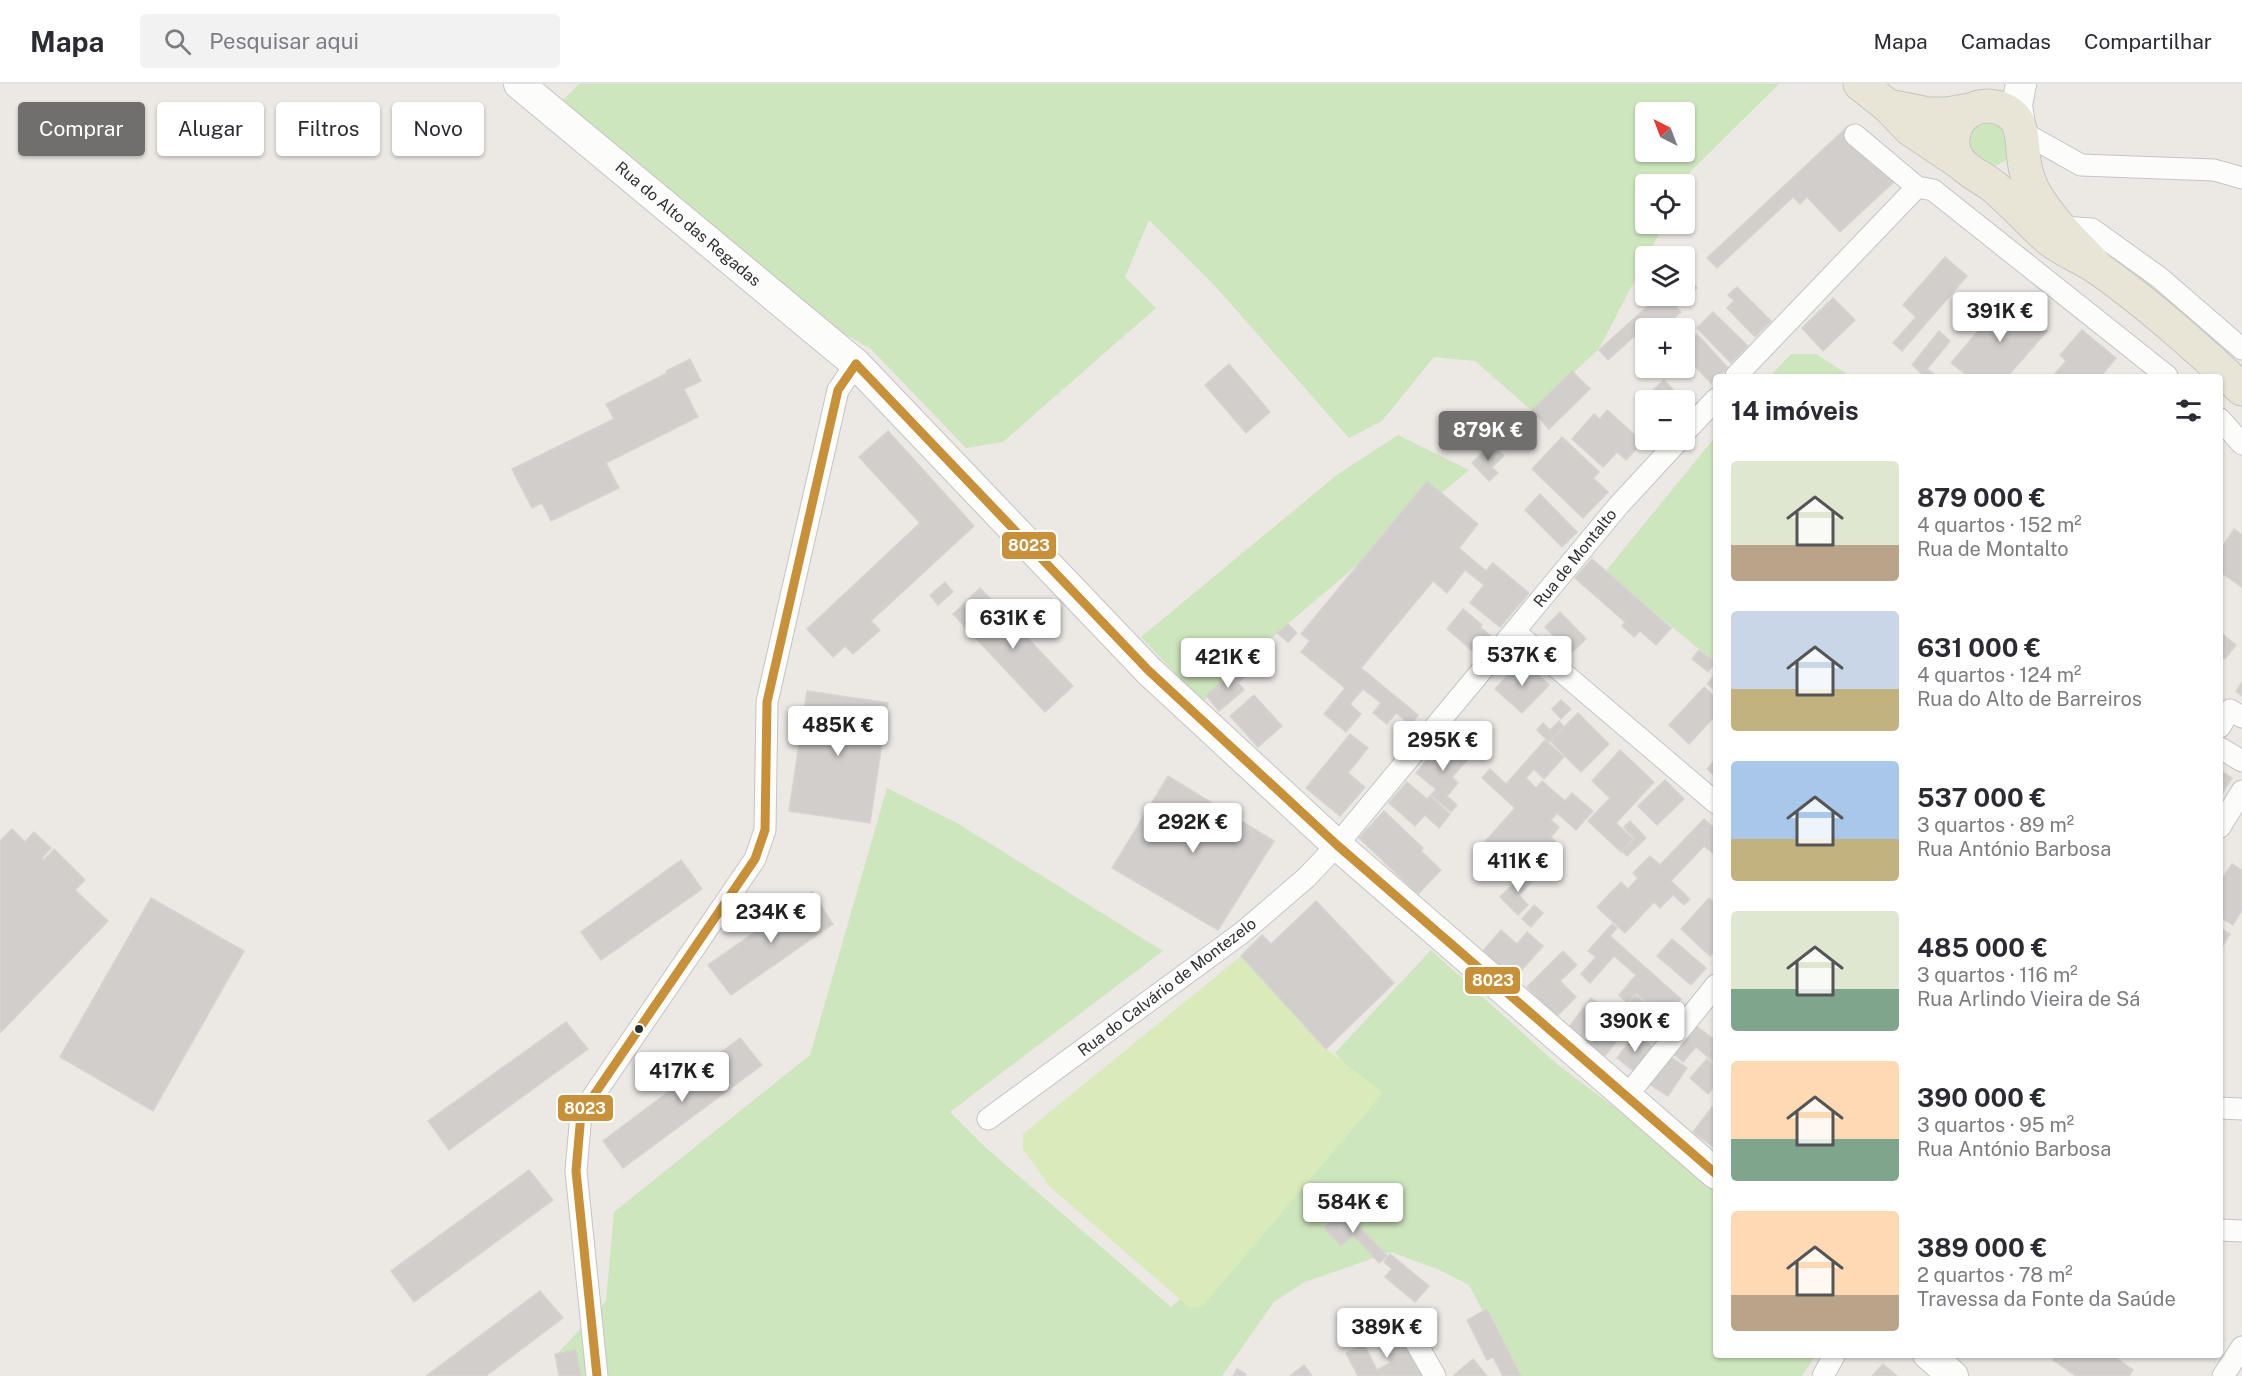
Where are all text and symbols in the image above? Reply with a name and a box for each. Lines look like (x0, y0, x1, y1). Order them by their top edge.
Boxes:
search box (140, 14, 560, 68)
text: Mapa (30, 25, 104, 58)
icon: search (161, 25, 194, 58)
text: Pesquisar aqui (209, 28, 359, 54)
text: Mapa (1874, 29, 1928, 54)
text: Camadas (1961, 29, 2051, 54)
text: Compartilhar (2084, 29, 2212, 54)
chip: Comprar (18, 102, 145, 156)
chip: Alugar (157, 102, 264, 156)
chip: Filtros (276, 102, 380, 156)
chip: Novo (392, 102, 484, 156)
north arrow (1635, 102, 1695, 162)
map controls (1635, 102, 1695, 450)
street label: Rua do Alto das Regadas (611, 158, 765, 290)
button: locate (1635, 174, 1695, 234)
button: layers (1635, 246, 1695, 306)
pin: 391K € (1951, 292, 2049, 343)
text: 391K € (1967, 299, 2033, 323)
button: + (1635, 318, 1695, 378)
button: − (1635, 390, 1695, 450)
icon: filters (2172, 394, 2205, 427)
text: 14 imóveis (1731, 395, 1859, 426)
pin: 879K € (1439, 411, 1537, 462)
text: 879K € (1453, 418, 1523, 442)
text: 879 000 € (1917, 482, 2046, 513)
icon: home (1779, 485, 1851, 557)
street label: Rua de Montalto (1529, 505, 1621, 611)
text: 4 quartos · 152 m² (1917, 513, 2082, 537)
line badge: 8023 (1001, 531, 1057, 560)
text: 8023 (1008, 536, 1050, 555)
text: Rua de Montalto (1917, 537, 2069, 561)
pin: 631K € (964, 599, 1062, 650)
text: 631K € (980, 606, 1046, 630)
text: 631 000 € (1917, 632, 2041, 663)
icon: home (1779, 635, 1851, 707)
pin: 537K € (1473, 636, 1571, 687)
pin: 421K € (1179, 638, 1277, 689)
text: 537K € (1487, 643, 1557, 667)
text: 421K € (1195, 645, 1261, 669)
text: 4 quartos · 124 m² (1917, 663, 2081, 687)
text: Rua do Alto de Barreiros (1917, 687, 2142, 711)
pin: 485K € (789, 706, 887, 757)
text: 485K € (802, 713, 874, 737)
pin: 295K € (1394, 721, 1492, 772)
text: 295K € (1407, 728, 1479, 752)
text: 537 000 € (1917, 782, 2046, 813)
icon: home (1779, 785, 1851, 857)
pin: 292K € (1144, 803, 1242, 854)
text: 292K € (1158, 810, 1228, 834)
text: 3 quartos · 89 m² (1917, 813, 2074, 837)
text: Rua António Barbosa (1917, 837, 2111, 861)
pin: 411K € (1469, 842, 1567, 893)
text: 411K € (1487, 849, 1549, 873)
pin: 234K € (722, 893, 820, 944)
text: 234K € (736, 900, 806, 924)
street label: Rua do Calvário de Montezelo (1074, 914, 1260, 1060)
text: 485 000 € (1917, 932, 2048, 963)
icon: home (1779, 935, 1851, 1007)
text: 3 quartos · 116 m² (1917, 963, 2078, 987)
line badge: 8023 (1464, 966, 1521, 995)
text: 8023 (1472, 971, 1514, 990)
text: Rua Arlindo Vieira de Sá (1917, 987, 2140, 1011)
pin: 390K € (1586, 1002, 1684, 1053)
text: 390K € (1599, 1009, 1671, 1033)
unlabelled marker (633, 1023, 645, 1035)
pin: 417K € (633, 1052, 731, 1103)
text: 417K € (649, 1059, 715, 1083)
text: 390 000 € (1917, 1082, 2047, 1113)
icon: home (1779, 1085, 1851, 1157)
line badge: 8023 (557, 1094, 614, 1122)
text: 8023 (564, 1099, 606, 1118)
text: 3 quartos · 95 m² (1917, 1113, 2074, 1137)
text: Rua António Barbosa (1917, 1137, 2111, 1161)
pin: 584K € (1304, 1183, 1402, 1234)
text: 584K € (1317, 1190, 1389, 1214)
text: 389 000 € (1917, 1232, 2047, 1263)
icon: home (1779, 1235, 1851, 1307)
text: 2 quartos · 78 m² (1917, 1263, 2073, 1287)
text: Travessa da Fonte da Saúde (1917, 1287, 2176, 1311)
pin: 389K € (1338, 1308, 1436, 1359)
text: 389K € (1351, 1315, 1423, 1339)

